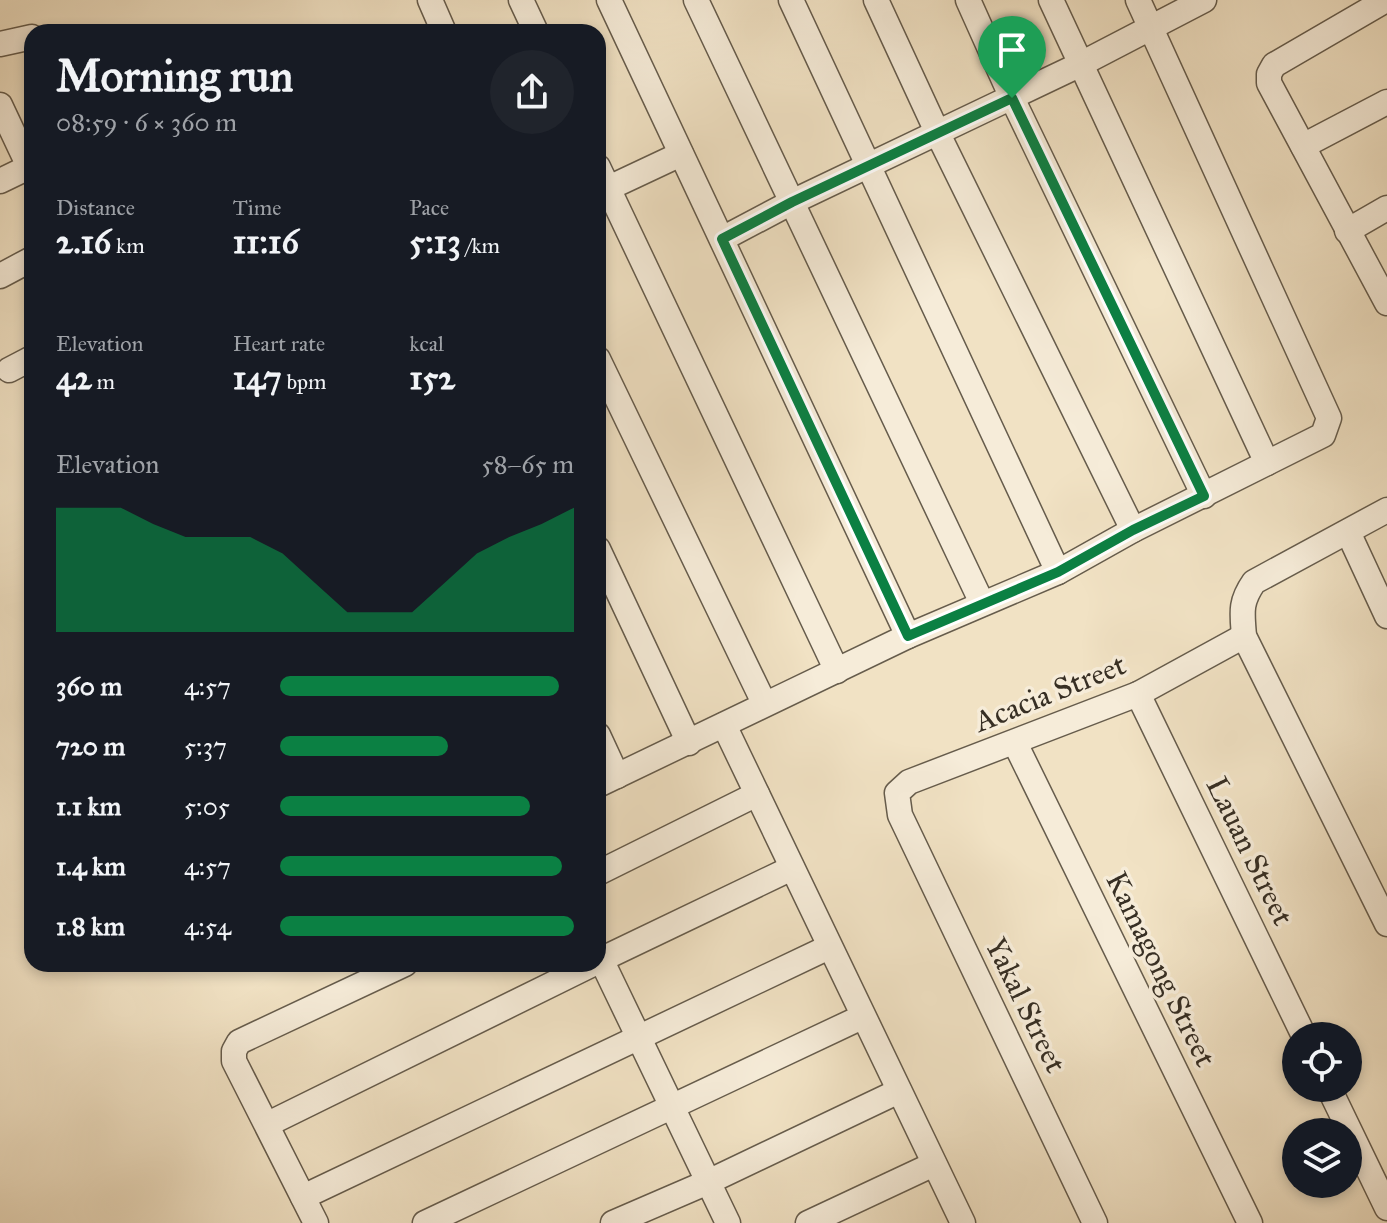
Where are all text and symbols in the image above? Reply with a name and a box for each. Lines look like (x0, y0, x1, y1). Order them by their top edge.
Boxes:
pin (978, 16, 1046, 98)
icon: arrive (990, 28, 1034, 72)
text: Morning run (56, 49, 293, 103)
button: share (490, 50, 574, 134)
text: 08:59 · 6 × 360 m (56, 106, 237, 138)
text: Distance (56, 194, 135, 221)
text: Time (233, 194, 281, 221)
text: Pace (409, 194, 449, 221)
text: 2.16 (56, 221, 111, 262)
text: 11:16 (233, 221, 299, 262)
text: 5:13 (409, 221, 461, 262)
text: km (111, 232, 145, 259)
text: /km (461, 232, 500, 259)
text: Elevation (56, 330, 143, 357)
text: Heart rate (233, 330, 325, 357)
text: kcal (409, 330, 444, 357)
text: 42 (56, 357, 92, 398)
text: 147 (233, 357, 282, 398)
text: 152 (409, 357, 455, 398)
text: m (92, 368, 115, 395)
text: bpm (282, 368, 327, 395)
text: Elevation (56, 448, 159, 480)
text: 58–65 m (482, 448, 574, 480)
street label: Acacia Street (967, 646, 1131, 740)
text: 360 m (56, 670, 122, 702)
text: 4:57 (184, 670, 231, 702)
text: 720 m (56, 730, 125, 762)
text: 5:37 (184, 730, 227, 762)
street label: Lauan Street (1199, 771, 1302, 931)
text: 1.1 km (56, 790, 121, 822)
text: 5:05 (184, 790, 230, 822)
text: 1.4 km (56, 850, 126, 882)
text: 4:57 (184, 850, 231, 882)
street label: Kamagong Street (1098, 866, 1224, 1073)
text: 1.8 km (56, 910, 125, 942)
text: 4:54 (184, 910, 231, 942)
street label: Yakal Street (978, 932, 1074, 1079)
map controls (1282, 1022, 1362, 1198)
button: locate (1282, 1022, 1362, 1102)
button: layers (1282, 1118, 1362, 1198)

